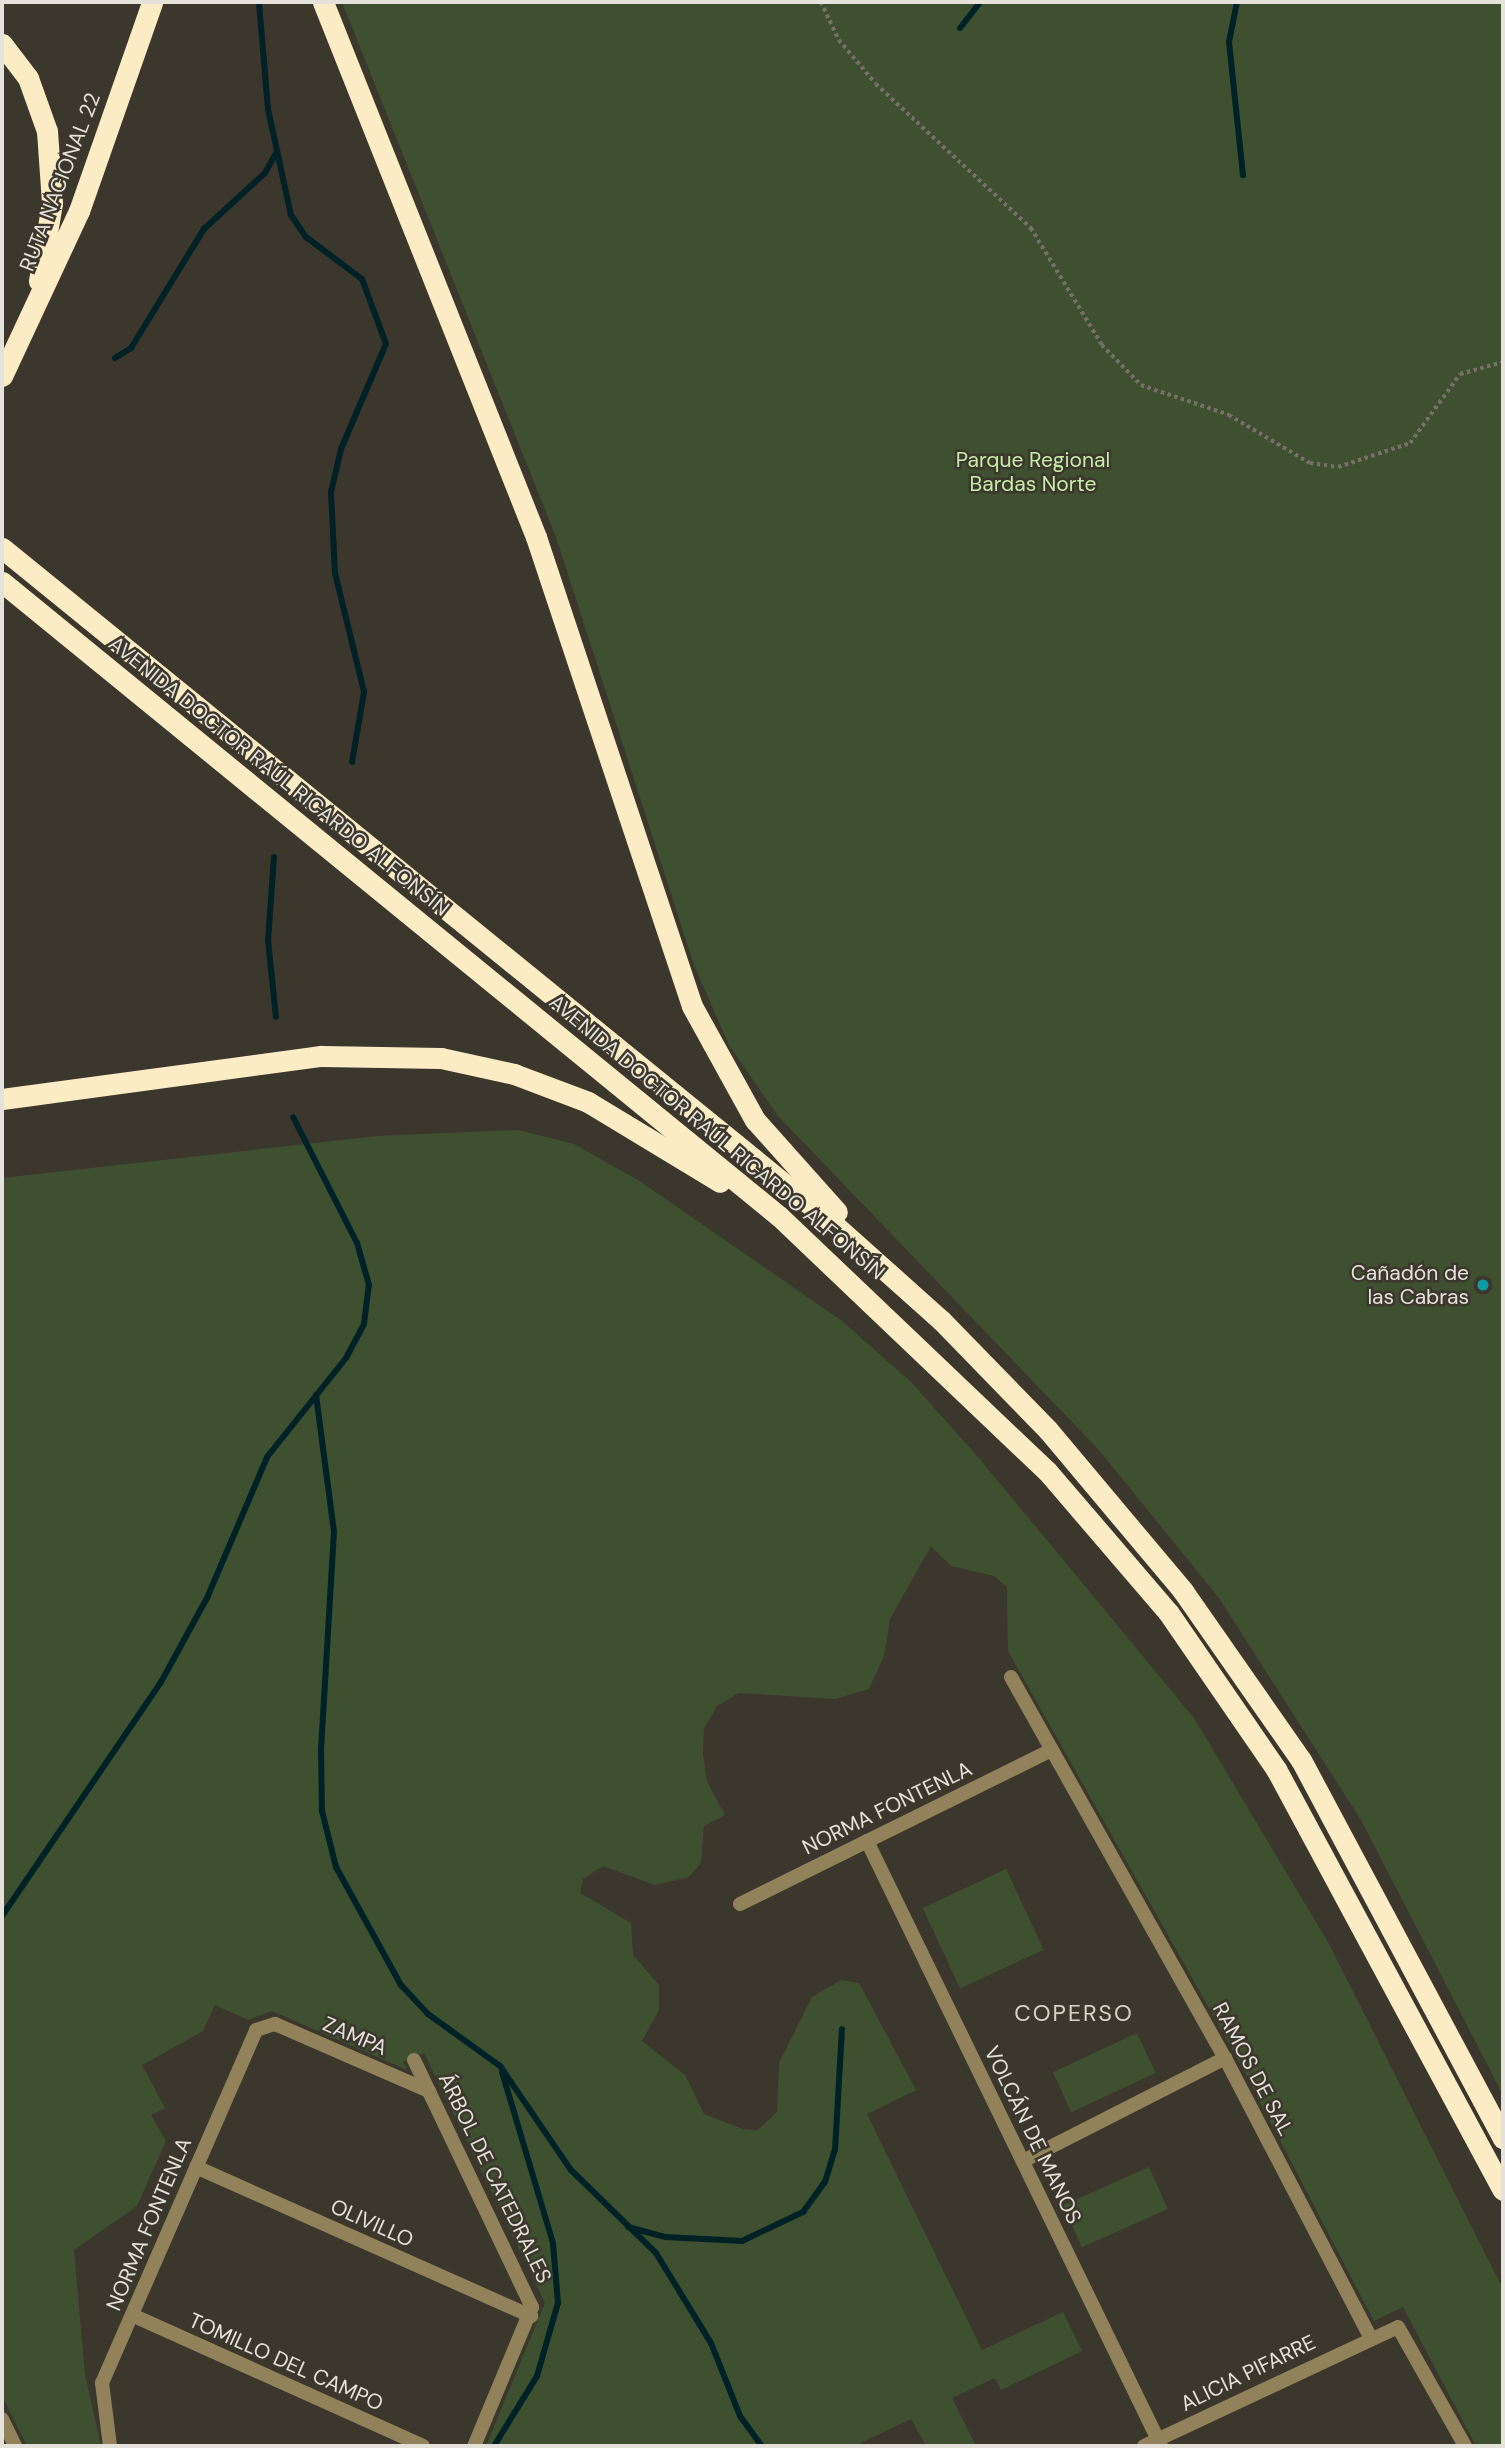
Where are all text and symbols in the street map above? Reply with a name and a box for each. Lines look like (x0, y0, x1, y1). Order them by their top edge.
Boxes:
street label: RUTA NACIONAL 22 (14, 89, 106, 275)
park label: Parque Regional Bardas Norte (956, 447, 1110, 497)
street label: AVENIDA DOCTOR RAÚL RICARDO ALFONSÍN (104, 631, 454, 921)
street label: AVENIDA DOCTOR RAÚL RICARDO ALFONSÍN (544, 989, 890, 1285)
place label: Cañadón de las Cabras (1351, 1260, 1469, 1310)
marker: Cañadón de las Cabras (1475, 1277, 1491, 1293)
street label: NORMA FONTENLA (798, 1756, 976, 1860)
street label: RAMOS DE SAL (1207, 1998, 1299, 2140)
district label: COPERSO (1015, 1999, 1133, 2027)
street label: ZAMPA (319, 2011, 391, 2061)
street label: VOLCÁN DE MANOS (979, 2042, 1087, 2228)
street label: ÁRBOL DE CATEDRALES (433, 2069, 557, 2287)
street label: NORMA FONTENLA (101, 2134, 197, 2314)
street label: OLIVILLO (327, 2194, 417, 2252)
street label: TOMILLO DEL CAMPO (185, 2308, 387, 2416)
street label: ALICIA PIFARRE (1176, 2329, 1320, 2417)

